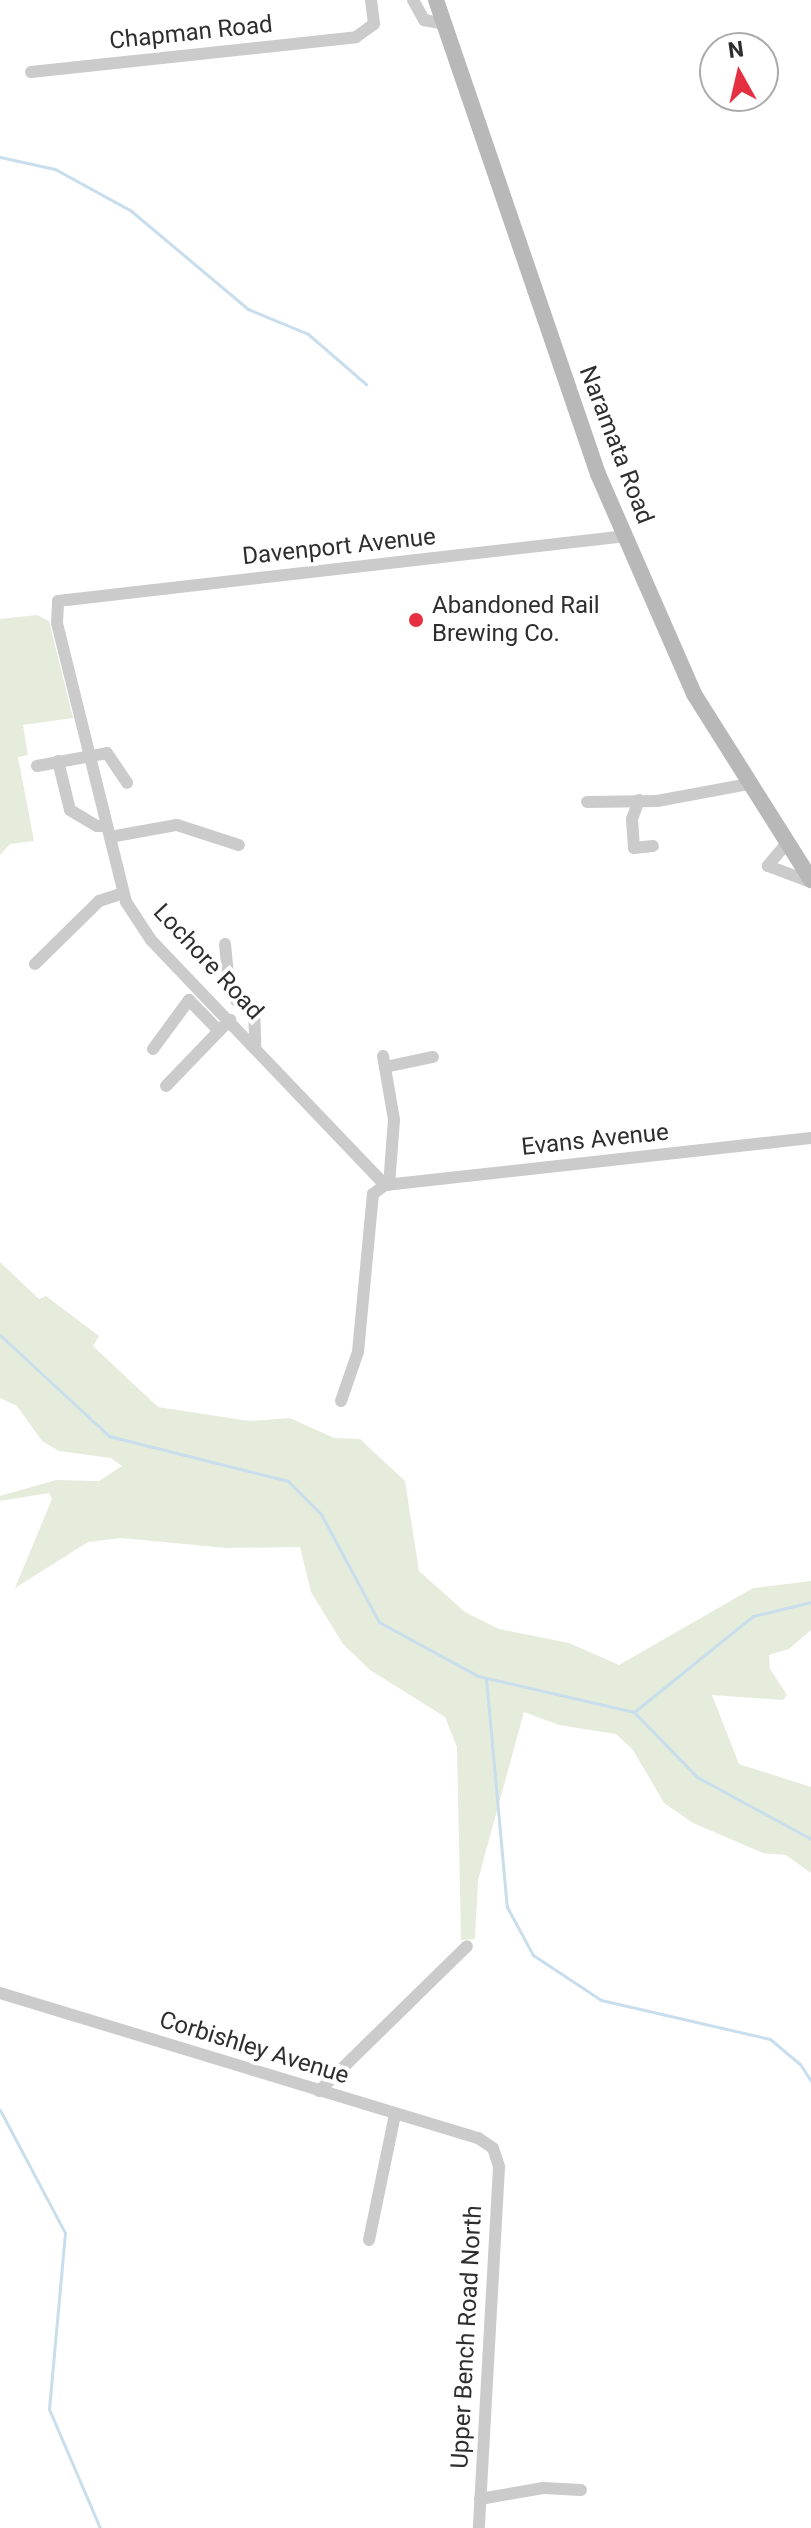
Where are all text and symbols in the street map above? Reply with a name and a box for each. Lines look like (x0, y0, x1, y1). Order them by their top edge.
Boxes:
street label: Chapman Road (108, 10, 274, 56)
north arrow (699, 32, 779, 112)
text: N (726, 36, 745, 63)
street label: Naramata Road (573, 362, 659, 528)
street label: Davenport Avenue (241, 523, 437, 571)
place label: Abandoned Rail Brewing Co. (432, 592, 600, 648)
marker: Abandoned Rail Brewing Co. (407, 611, 425, 629)
street label: Lochore Road (147, 898, 269, 1026)
street label: Evans Avenue (520, 1118, 670, 1162)
street label: Corbishley Avenue (156, 2005, 352, 2091)
street label: Upper Bench Road North (446, 2205, 488, 2469)

